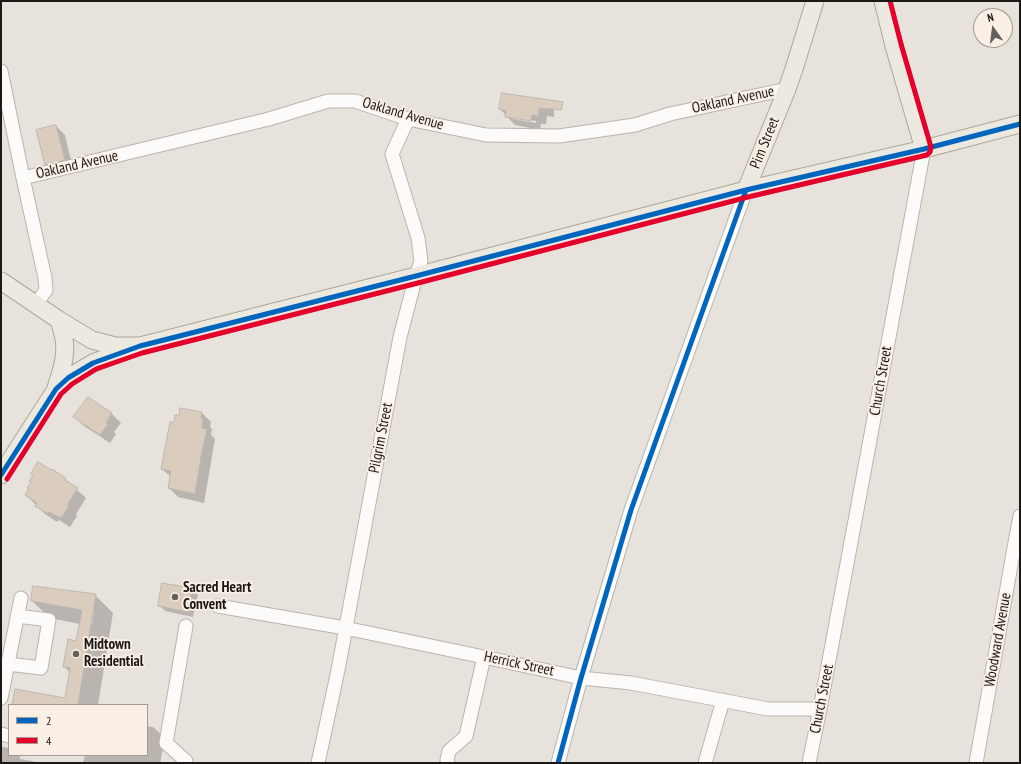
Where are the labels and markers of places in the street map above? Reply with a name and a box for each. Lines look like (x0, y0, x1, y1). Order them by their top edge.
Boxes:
place label: Sacred Heart Convent (183, 579, 251, 614)
marker: Sacred Heart Convent (170, 592, 180, 602)
place label: Midtown Residential (84, 636, 143, 671)
marker: Midtown Residential (71, 649, 81, 659)

